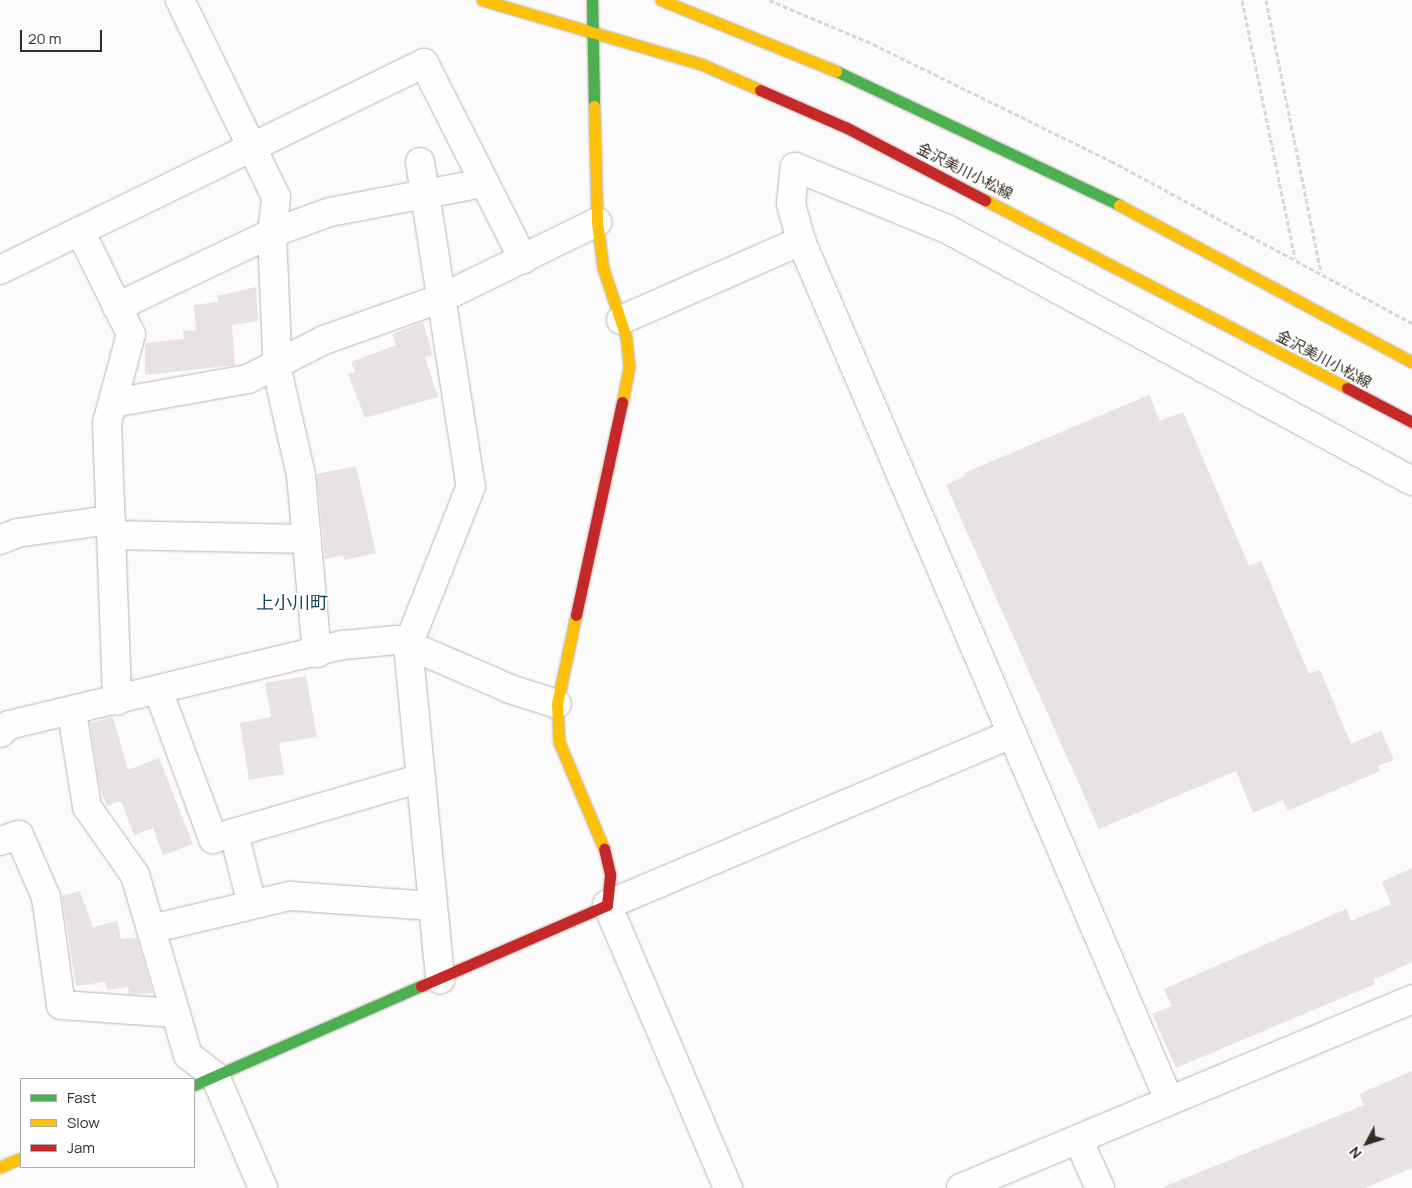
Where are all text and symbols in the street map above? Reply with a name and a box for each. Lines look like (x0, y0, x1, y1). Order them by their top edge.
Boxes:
scale bar (22, 20, 105, 52)
text: 20 m (28, 28, 61, 49)
street label: 金沢美川小松線 (914, 139, 1016, 203)
street label: 金沢美川小松線 (1273, 326, 1375, 392)
district label: 上小川町 (256, 591, 328, 613)
legend (20, 1078, 195, 1168)
text: Fast (67, 1087, 96, 1108)
text: Slow (67, 1112, 100, 1133)
north arrow (1342, 1118, 1392, 1168)
text: Jam (67, 1137, 95, 1158)
text: N (1345, 1143, 1366, 1163)

